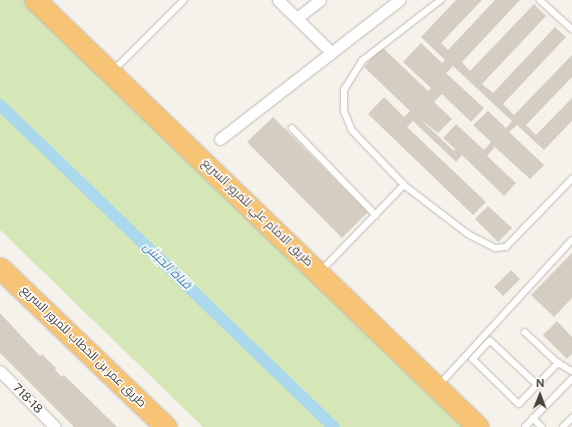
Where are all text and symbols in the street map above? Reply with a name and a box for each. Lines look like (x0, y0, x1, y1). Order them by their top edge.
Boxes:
street label: طريق الامام علي للمرور السريع (198, 156, 316, 270)
water label: قناة الجيش (140, 239, 194, 293)
street label: طريق عمر بن الخطاب للمرور السريع (17, 283, 149, 411)
north arrow (520, 375, 560, 415)
text: N (536, 377, 545, 389)
street label: 718-18 (9, 381, 45, 417)

